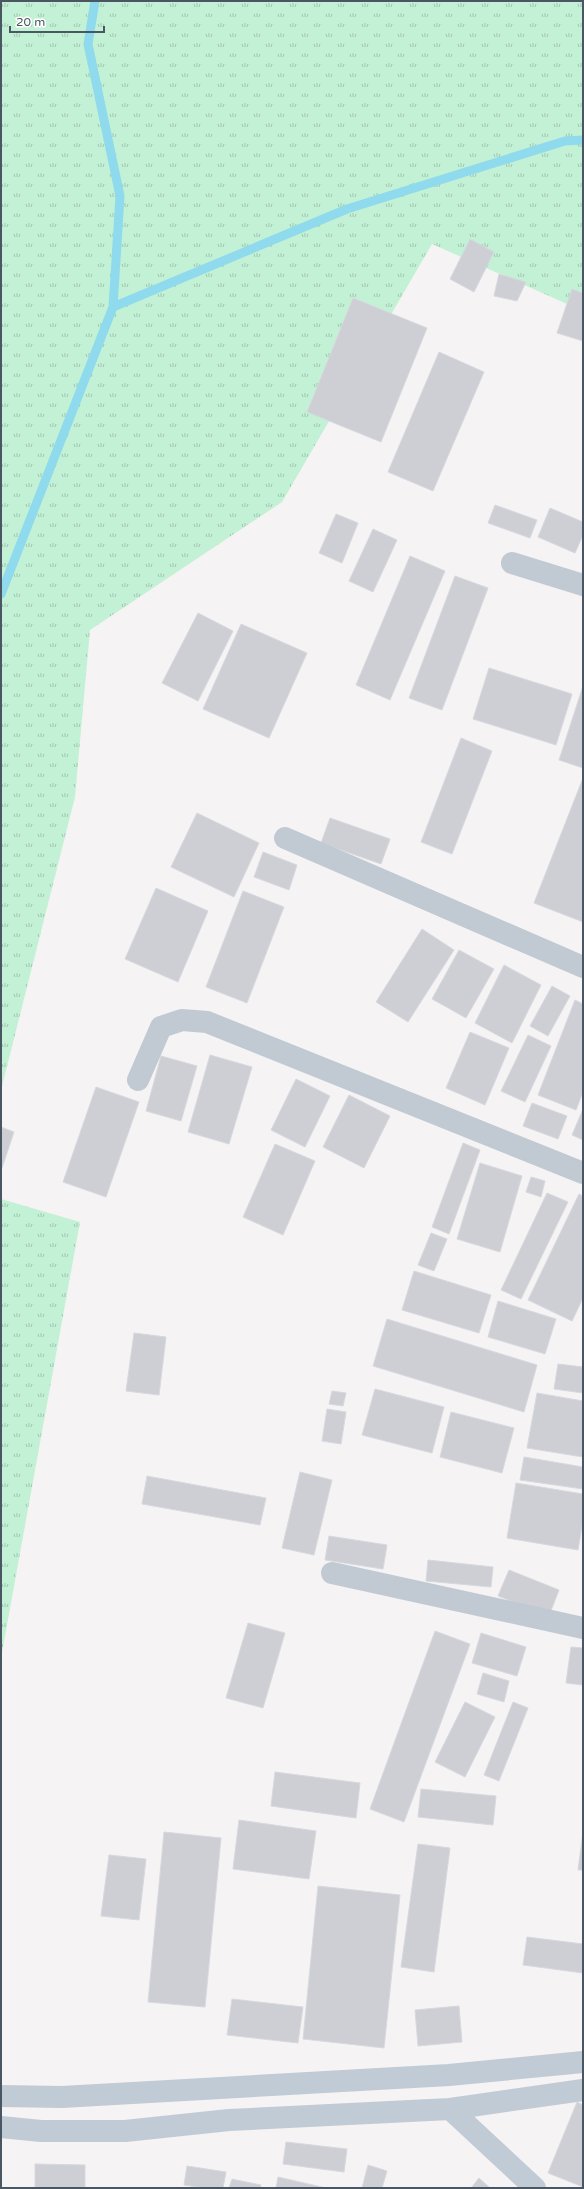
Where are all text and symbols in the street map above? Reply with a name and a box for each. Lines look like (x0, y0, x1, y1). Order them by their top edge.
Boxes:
scale bar (10, 8, 104, 34)
text: 20 m (16, 15, 45, 29)

